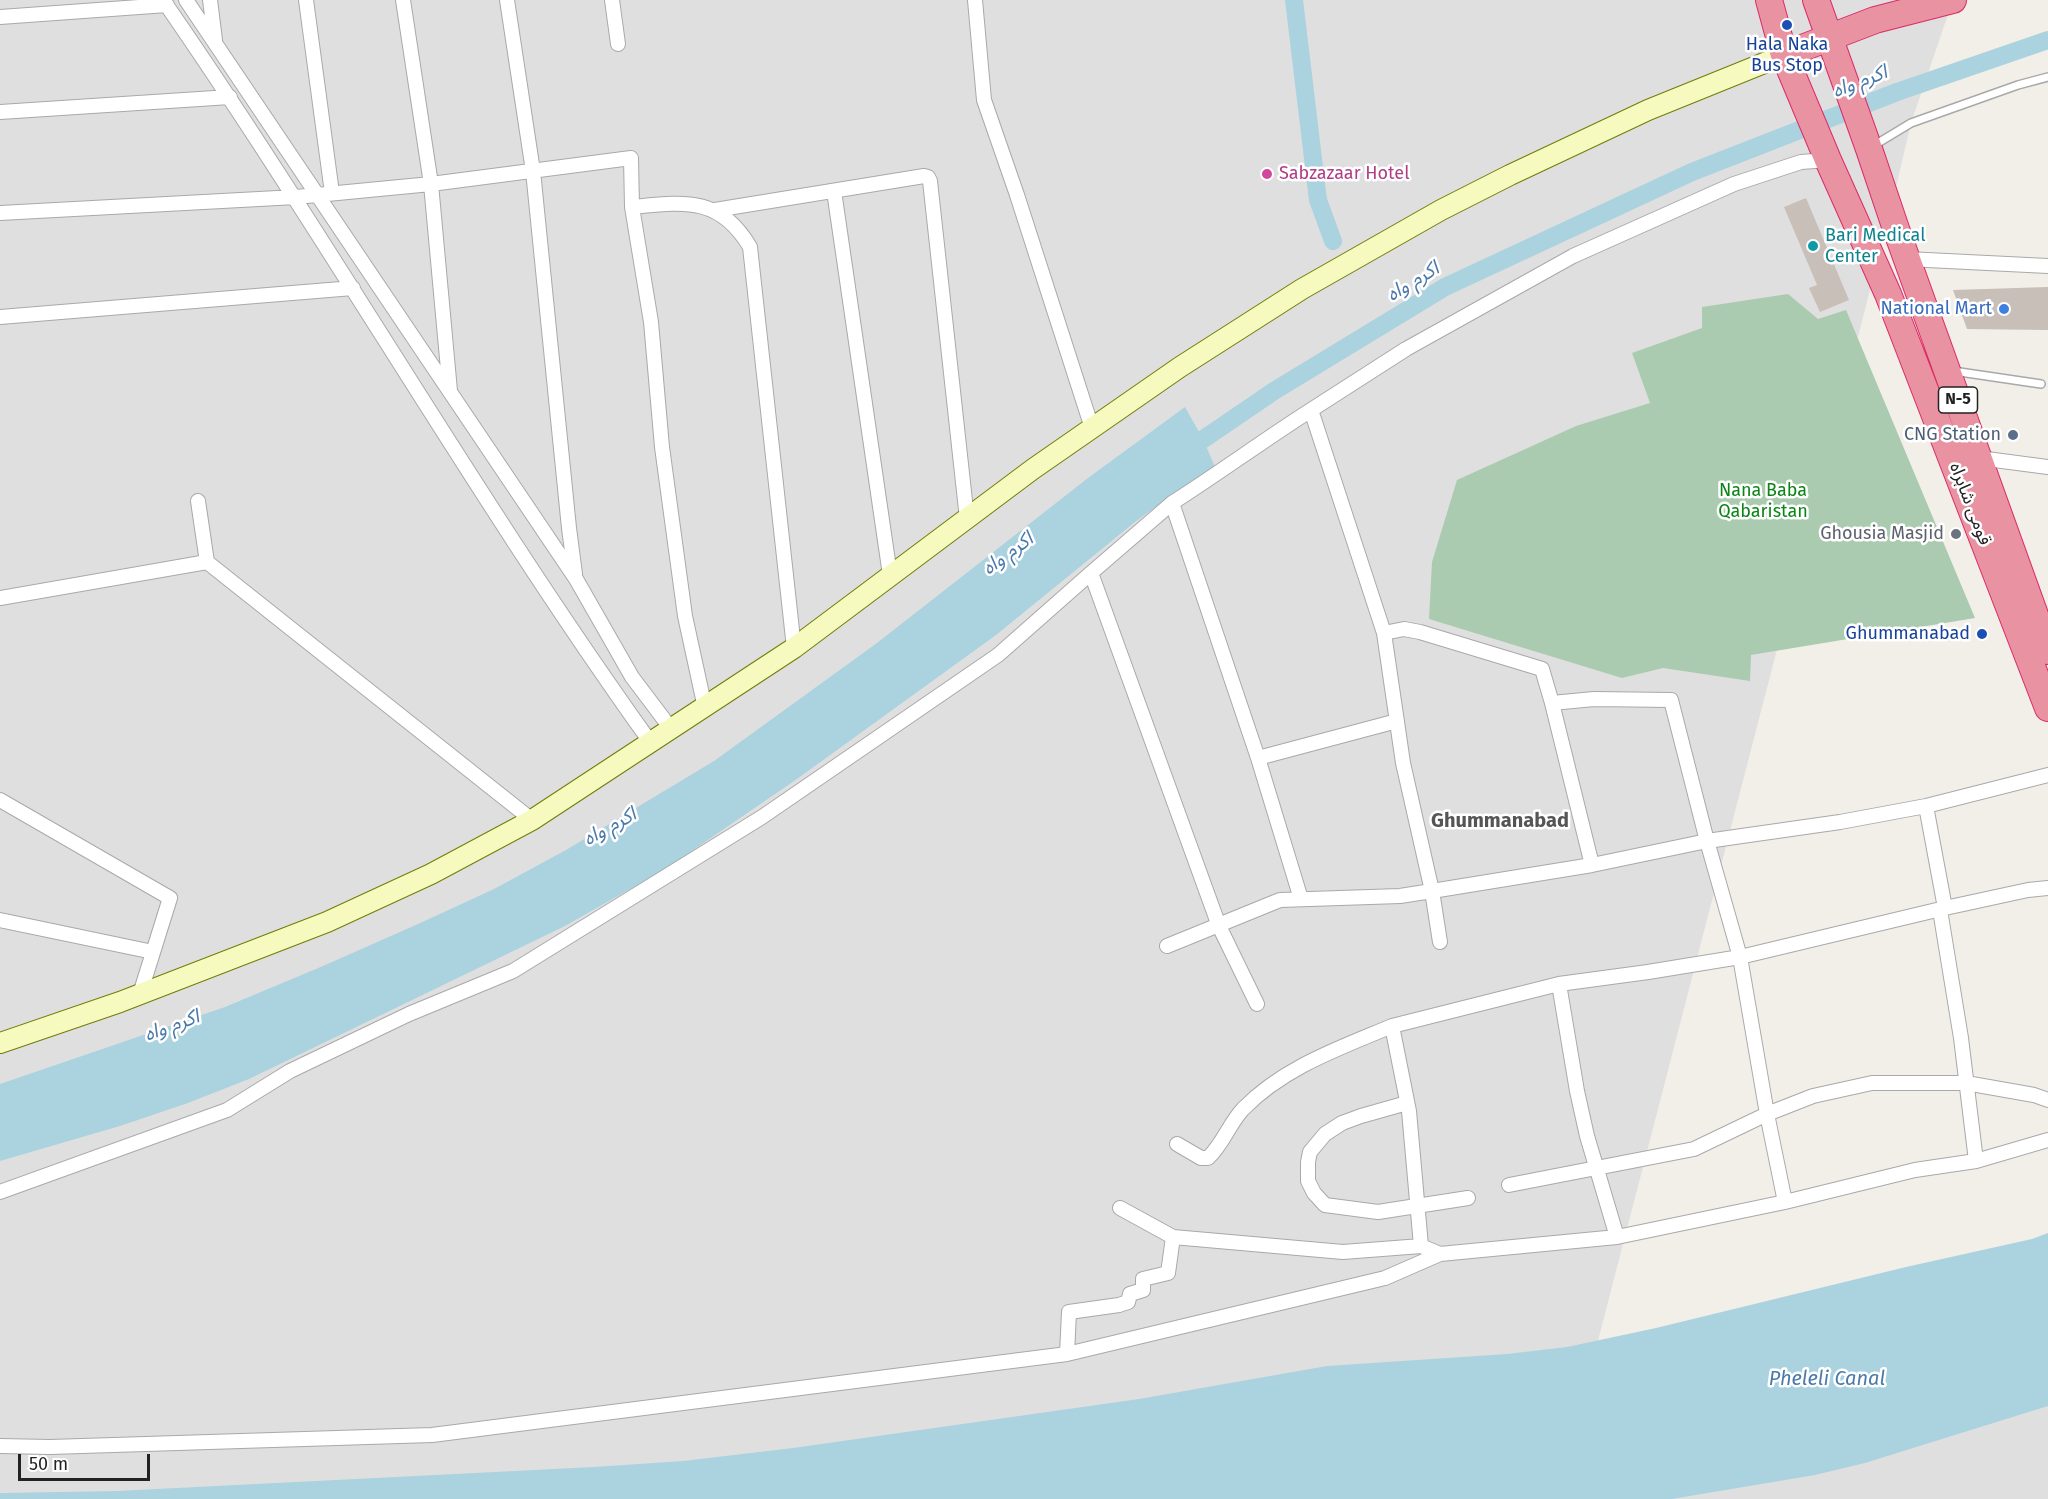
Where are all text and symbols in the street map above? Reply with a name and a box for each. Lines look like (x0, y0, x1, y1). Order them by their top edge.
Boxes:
marker: Hala Naka Bus Stop (1780, 18, 1794, 32)
place label: Hala Naka Bus Stop (1746, 34, 1828, 76)
water label: اکرم واہ (1829, 61, 1891, 103)
place label: Sabzazaar Hotel (1279, 163, 1409, 185)
marker: Sabzazaar Hotel (1260, 167, 1274, 181)
place label: Bari Medical Center (1825, 225, 1925, 268)
marker: Bari Medical Center (1806, 239, 1820, 253)
water label: اکرم واہ (1382, 257, 1444, 307)
place label: National Mart (1880, 298, 1992, 320)
marker: National Mart (1997, 302, 2011, 316)
road number: N-5 (1938, 387, 1978, 413)
place label: CNG Station (1904, 424, 2001, 446)
marker: CNG Station (2006, 428, 2020, 442)
street label: قومی شاہراہ (1944, 460, 1996, 548)
park label: Nana Baba Qabaristan (1718, 480, 1808, 522)
place label: Ghousia Masjid (1820, 523, 1944, 545)
marker: Ghousia Masjid (1949, 527, 1963, 541)
water label: اکرم واہ (978, 528, 1038, 580)
place label: Ghummanabad (1846, 623, 1970, 645)
marker: Ghummanabad (1975, 627, 1989, 641)
water label: اکرم واہ (579, 803, 641, 851)
district label: Ghummanabad (1431, 809, 1569, 833)
water label: اکرم واہ (141, 1005, 203, 1047)
water label: Pheleli Canal (1769, 1367, 1885, 1391)
scale bar (21, 1442, 153, 1480)
text: 50 m (29, 1453, 68, 1475)

